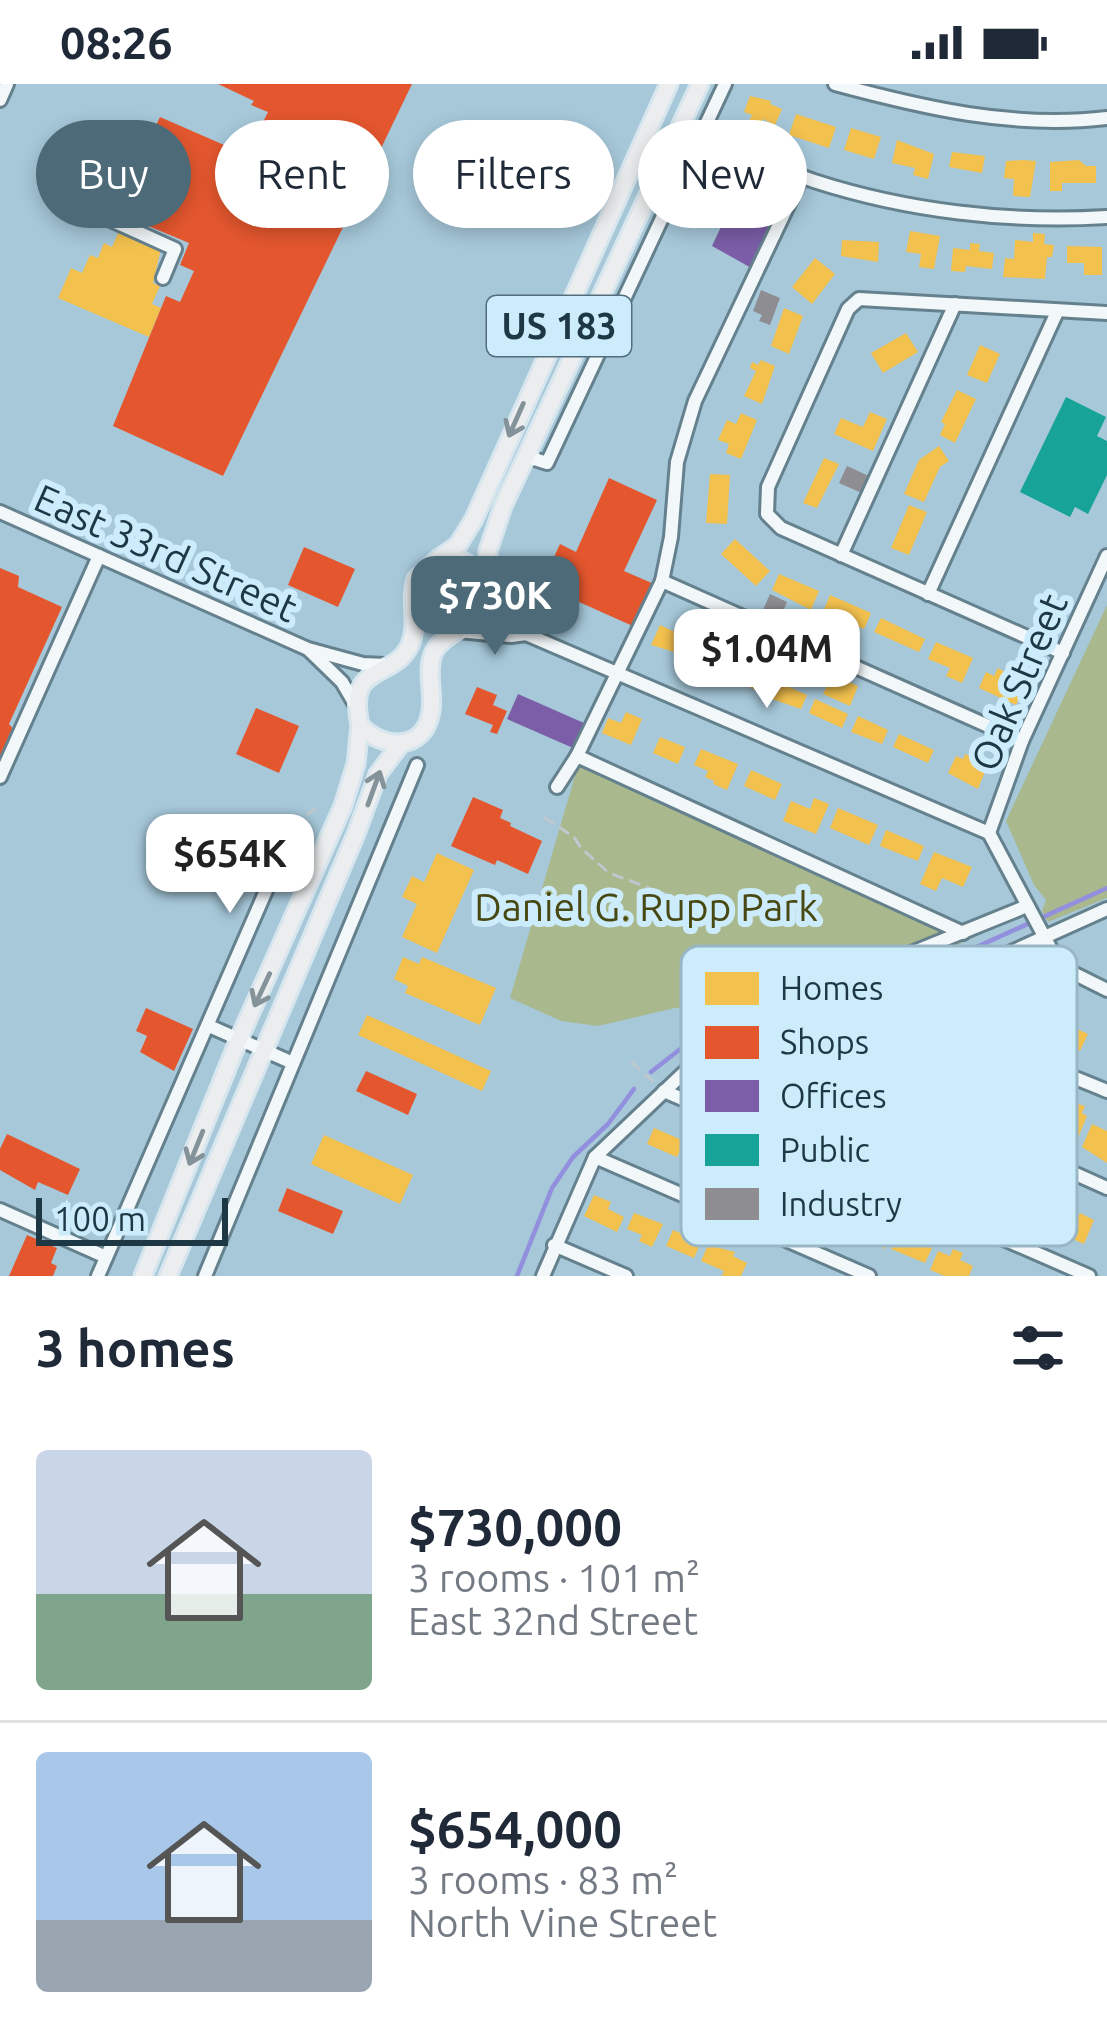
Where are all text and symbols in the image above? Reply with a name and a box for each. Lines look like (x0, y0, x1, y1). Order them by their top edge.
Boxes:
text: 08:26 (60, 17, 173, 68)
chip: Buy (36, 120, 191, 228)
chip: Rent (215, 120, 389, 228)
chip: Filters (413, 120, 614, 228)
chip: New (638, 120, 807, 228)
road number: US 183 (487, 296, 631, 356)
one-way arrow (504, 401, 526, 437)
street label: East 33rd Street (28, 475, 304, 630)
pin: $730K (411, 556, 579, 658)
text: $730K (438, 573, 552, 616)
street label: Oak Street (962, 587, 1075, 777)
pin: $1.04M (669, 609, 865, 711)
text: $1.04M (701, 626, 833, 669)
one-way arrow (365, 770, 386, 807)
pin: $654K (146, 814, 314, 916)
text: $654K (173, 831, 287, 874)
park label: Daniel G. Rupp Park (474, 885, 818, 928)
legend (681, 946, 1077, 1246)
text: Homes (780, 969, 883, 1006)
one-way arrow (249, 972, 271, 1008)
text: Shops (780, 1023, 869, 1060)
text: Offices (780, 1077, 887, 1114)
one-way arrow (183, 1128, 205, 1165)
text: Public (780, 1131, 870, 1168)
text: Industry (780, 1185, 902, 1222)
scale bar (36, 1192, 228, 1245)
text: 100 m (54, 1200, 146, 1237)
icon: filters (1005, 1315, 1071, 1381)
text: 3 homes (36, 1319, 235, 1377)
icon: home (132, 1498, 276, 1642)
text: $730,000 (408, 1498, 622, 1556)
text: 3 rooms · 101 m² (408, 1556, 700, 1599)
text: East 32nd Street (408, 1599, 698, 1642)
icon: home (132, 1800, 276, 1944)
text: $654,000 (408, 1800, 622, 1858)
text: 3 rooms · 83 m² (408, 1858, 678, 1901)
text: North Vine Street (408, 1901, 717, 1944)

